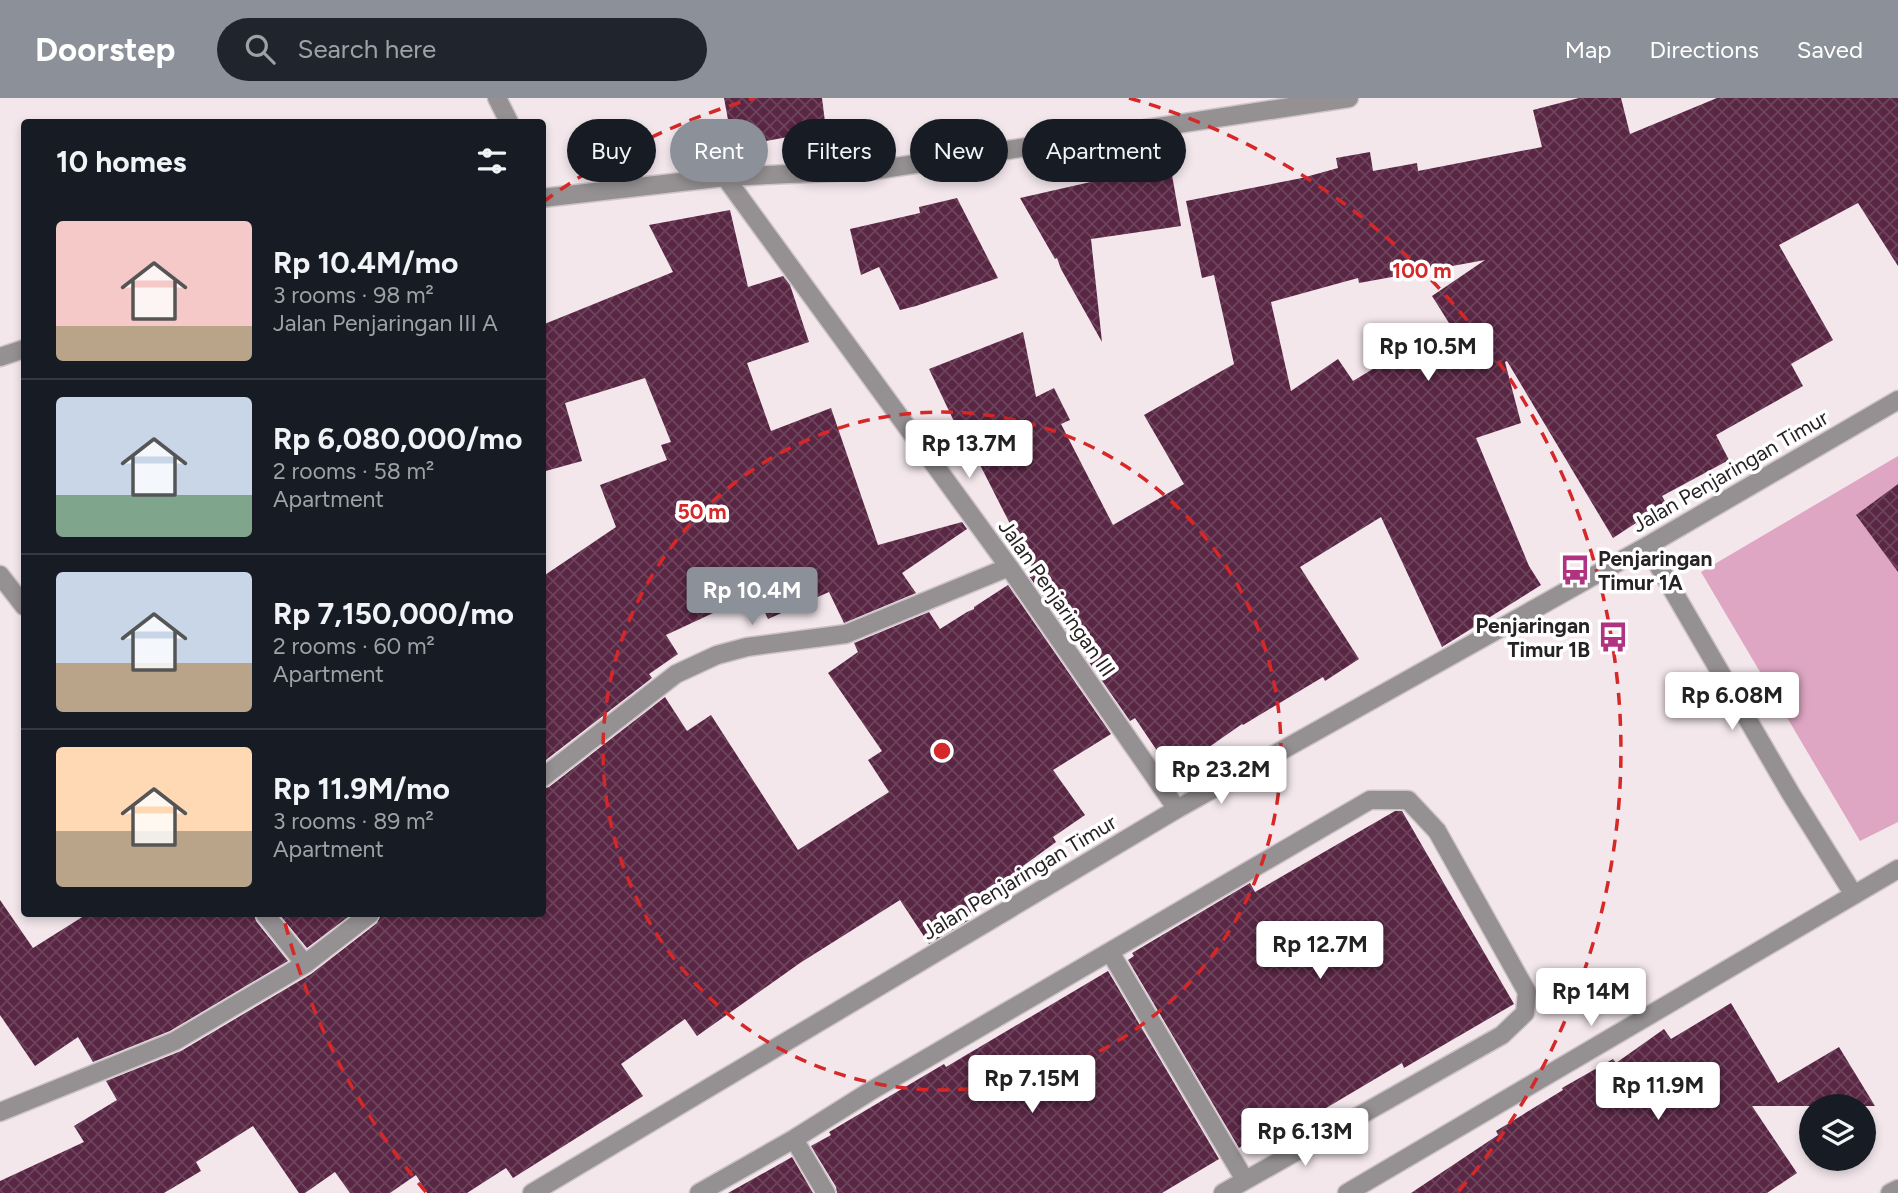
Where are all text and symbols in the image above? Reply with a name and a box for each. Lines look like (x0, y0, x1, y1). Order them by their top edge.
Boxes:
search box (217, 18, 707, 81)
text: Doorstep (35, 30, 175, 69)
icon: search (241, 30, 279, 68)
text: Search here (297, 33, 436, 65)
text: Map (1565, 35, 1611, 64)
text: Directions (1649, 35, 1759, 64)
text: Saved (1797, 35, 1863, 64)
chip: Buy (567, 119, 656, 182)
chip: Rent (670, 119, 768, 182)
chip: Filters (782, 119, 896, 182)
chip: New (910, 119, 1008, 182)
chip: Apartment (1022, 119, 1186, 182)
icon: filters (473, 142, 511, 180)
text: 10 homes (56, 143, 187, 180)
text: Rp 10.4M/mo (273, 244, 458, 281)
icon: home (112, 249, 196, 333)
text: 100 m (1392, 258, 1452, 283)
text: 3 rooms · 98 m² (273, 281, 434, 309)
text: Jalan Penjaringan III A (273, 309, 498, 337)
pin: Rp 10.5M (1356, 324, 1500, 383)
text: Rp 10.5M (1379, 332, 1477, 360)
street label: Jalan Penjaringan Timur (1628, 405, 1832, 537)
text: Rp 6,080,000/mo (273, 420, 522, 457)
pin: Rp 13.7M (897, 420, 1041, 480)
icon: home (112, 425, 196, 509)
text: Rp 13.7M (922, 429, 1016, 457)
text: 2 rooms · 58 m² (273, 457, 434, 485)
text: Apartment (273, 485, 384, 513)
text: 50 m (677, 499, 727, 524)
street label: Jalan Penjaringan III (993, 515, 1121, 681)
place label: Penjaringan Timur 1A (1598, 546, 1712, 595)
bus stop icon: Penjaringan Timur 1A (1558, 553, 1592, 587)
pin: Rp 10.4M (680, 568, 824, 627)
text: Rp 10.4M (703, 576, 801, 604)
text: Rp 7,150,000/mo (273, 595, 514, 632)
icon: home (112, 600, 196, 684)
place label: Penjaringan Timur 1B (1476, 613, 1590, 662)
bus stop icon: Penjaringan Timur 1B (1596, 620, 1630, 654)
text: 2 rooms · 60 m² (273, 632, 435, 660)
text: Apartment (273, 660, 384, 688)
pin: Rp 6.08M (1660, 672, 1804, 732)
text: Rp 6.08M (1681, 681, 1783, 709)
centre of rings (930, 739, 954, 763)
pin: Rp 23.2M (1149, 746, 1293, 806)
text: Rp 23.2M (1172, 755, 1270, 783)
text: Rp 11.9M/mo (273, 770, 450, 807)
icon: home (112, 775, 196, 859)
text: 3 rooms · 89 m² (273, 807, 434, 835)
street label: Jalan Penjaringan Timur (917, 809, 1121, 945)
text: Apartment (273, 835, 384, 863)
pin: Rp 12.7M (1248, 922, 1392, 981)
text: Rp 12.7M (1272, 930, 1368, 958)
pin: Rp 14M (1534, 968, 1648, 1028)
text: Rp 14M (1552, 977, 1630, 1005)
pin: Rp 7.15M (960, 1056, 1104, 1115)
pin: Rp 11.9M (1586, 1062, 1730, 1122)
text: Rp 7.15M (984, 1064, 1080, 1092)
text: Rp 11.9M (1612, 1071, 1704, 1099)
map controls (1799, 1094, 1876, 1171)
button: layers (1799, 1094, 1876, 1171)
pin: Rp 6.13M (1233, 1108, 1377, 1168)
text: Rp 6.13M (1257, 1117, 1353, 1145)

